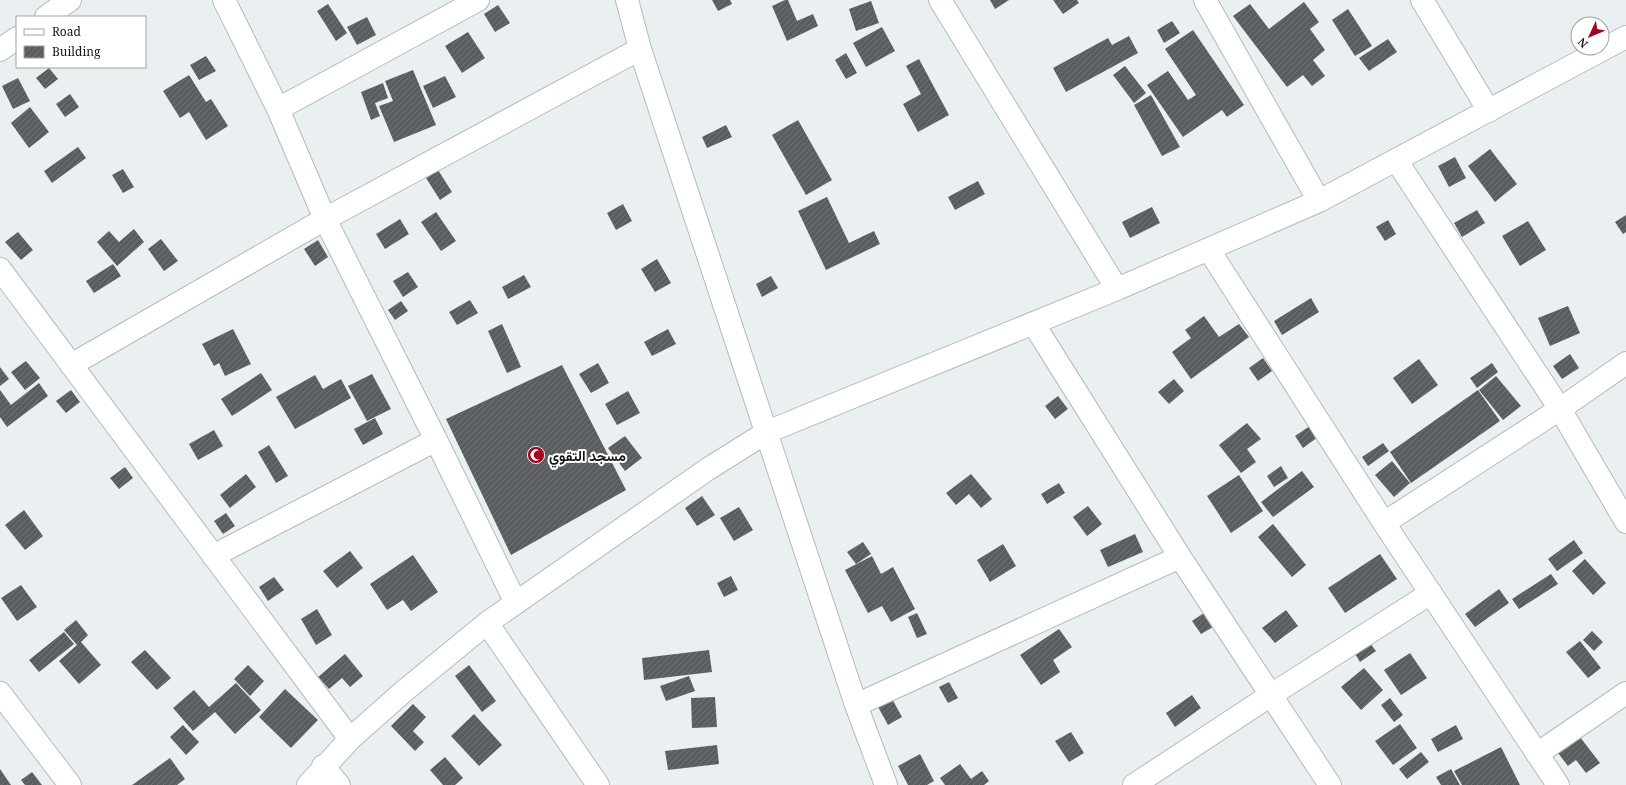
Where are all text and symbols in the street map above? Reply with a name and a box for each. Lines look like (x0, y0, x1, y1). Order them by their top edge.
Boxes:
legend (16, 16, 146, 68)
north arrow (1570, 16, 1610, 56)
text: Road (52, 23, 82, 40)
text: N (1574, 35, 1591, 52)
text: Building (52, 43, 101, 60)
mosque icon: مسجد التقوي (526, 445, 546, 465)
place label: مسجد التقوي (549, 446, 626, 468)

